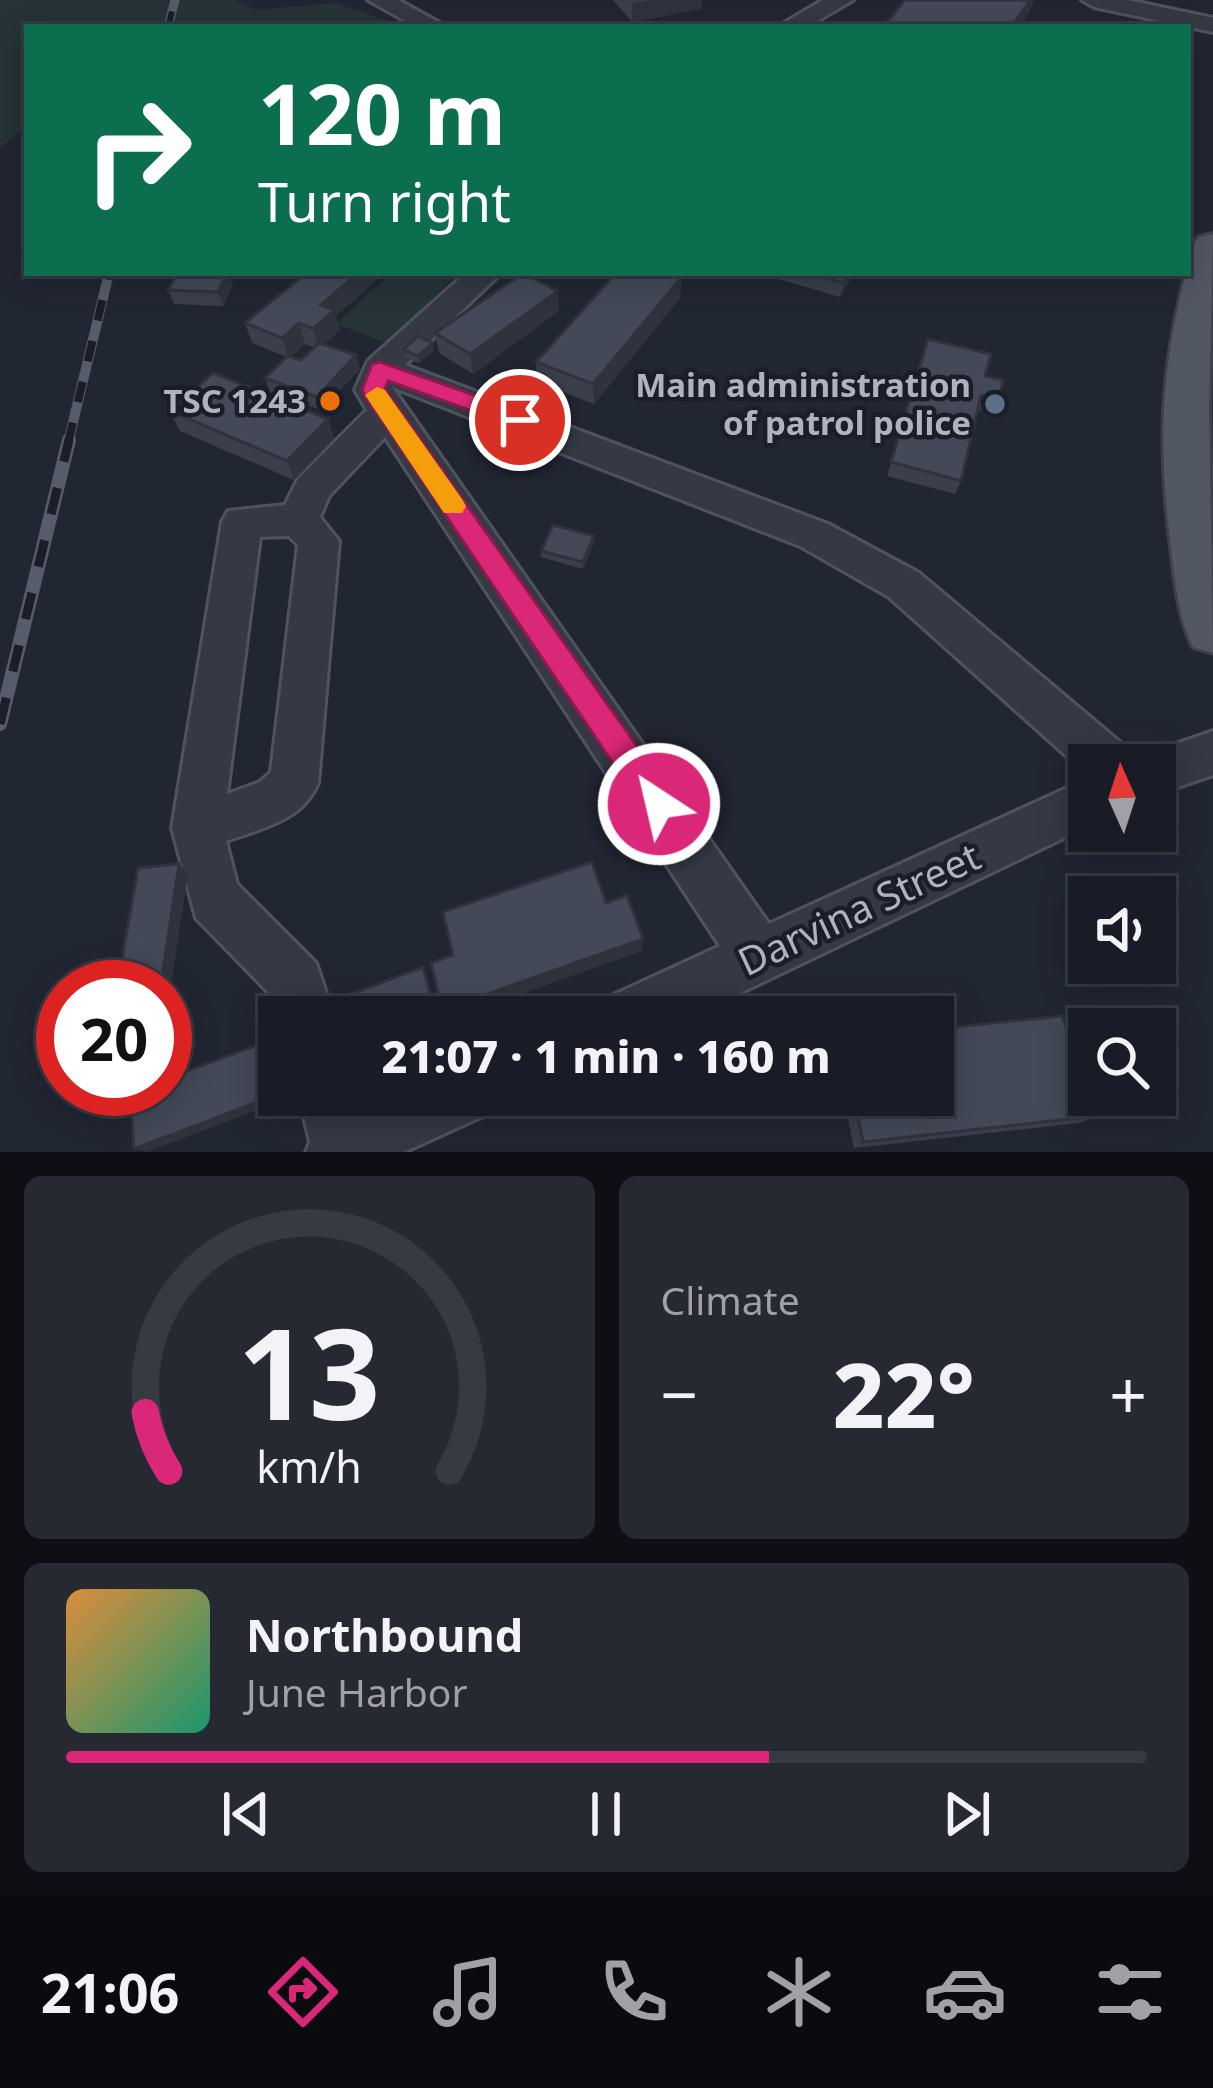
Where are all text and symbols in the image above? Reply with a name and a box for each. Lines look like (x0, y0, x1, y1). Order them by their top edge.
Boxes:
text: 120 m (258, 55, 506, 170)
icon: right (60, 72, 216, 228)
text: Turn right (258, 164, 511, 238)
place label: Main administration of patrol police (635, 362, 971, 445)
pin (469, 369, 571, 471)
place label: TSC 1243 (164, 378, 306, 423)
icon: arrive (487, 387, 553, 453)
marker: TSC 1243 (317, 388, 343, 414)
marker: Main administration of patrol police (982, 391, 1008, 417)
position arrow (596, 741, 722, 867)
north arrow (1068, 744, 1176, 852)
map controls (1068, 744, 1176, 1116)
street label: Darvina Street (729, 828, 988, 987)
button: sound (1068, 876, 1176, 984)
speed limit sign: 20 (36, 960, 192, 1116)
button: search (1068, 1008, 1176, 1116)
text: 21:07 · 1 min · 160 m (381, 1025, 831, 1086)
text: Climate (661, 1273, 800, 1326)
text: 13 (238, 1287, 381, 1457)
text: 22° (833, 1332, 975, 1454)
text: − (661, 1348, 698, 1438)
text: + (1109, 1348, 1147, 1438)
text: km/h (257, 1436, 362, 1495)
text: Northbound (246, 1604, 523, 1665)
text: June Harbor (246, 1665, 468, 1718)
icon: previous (213, 1781, 279, 1847)
icon: pause (573, 1781, 639, 1847)
icon: next (934, 1781, 1000, 1847)
icon: directions (261, 1950, 345, 2034)
icon: music (426, 1950, 510, 2034)
icon: phone (592, 1950, 676, 2034)
icon: climate (757, 1950, 841, 2034)
icon: car (923, 1950, 1007, 2034)
icon: filters (1088, 1950, 1172, 2034)
text: 21:06 (41, 1955, 179, 2029)

